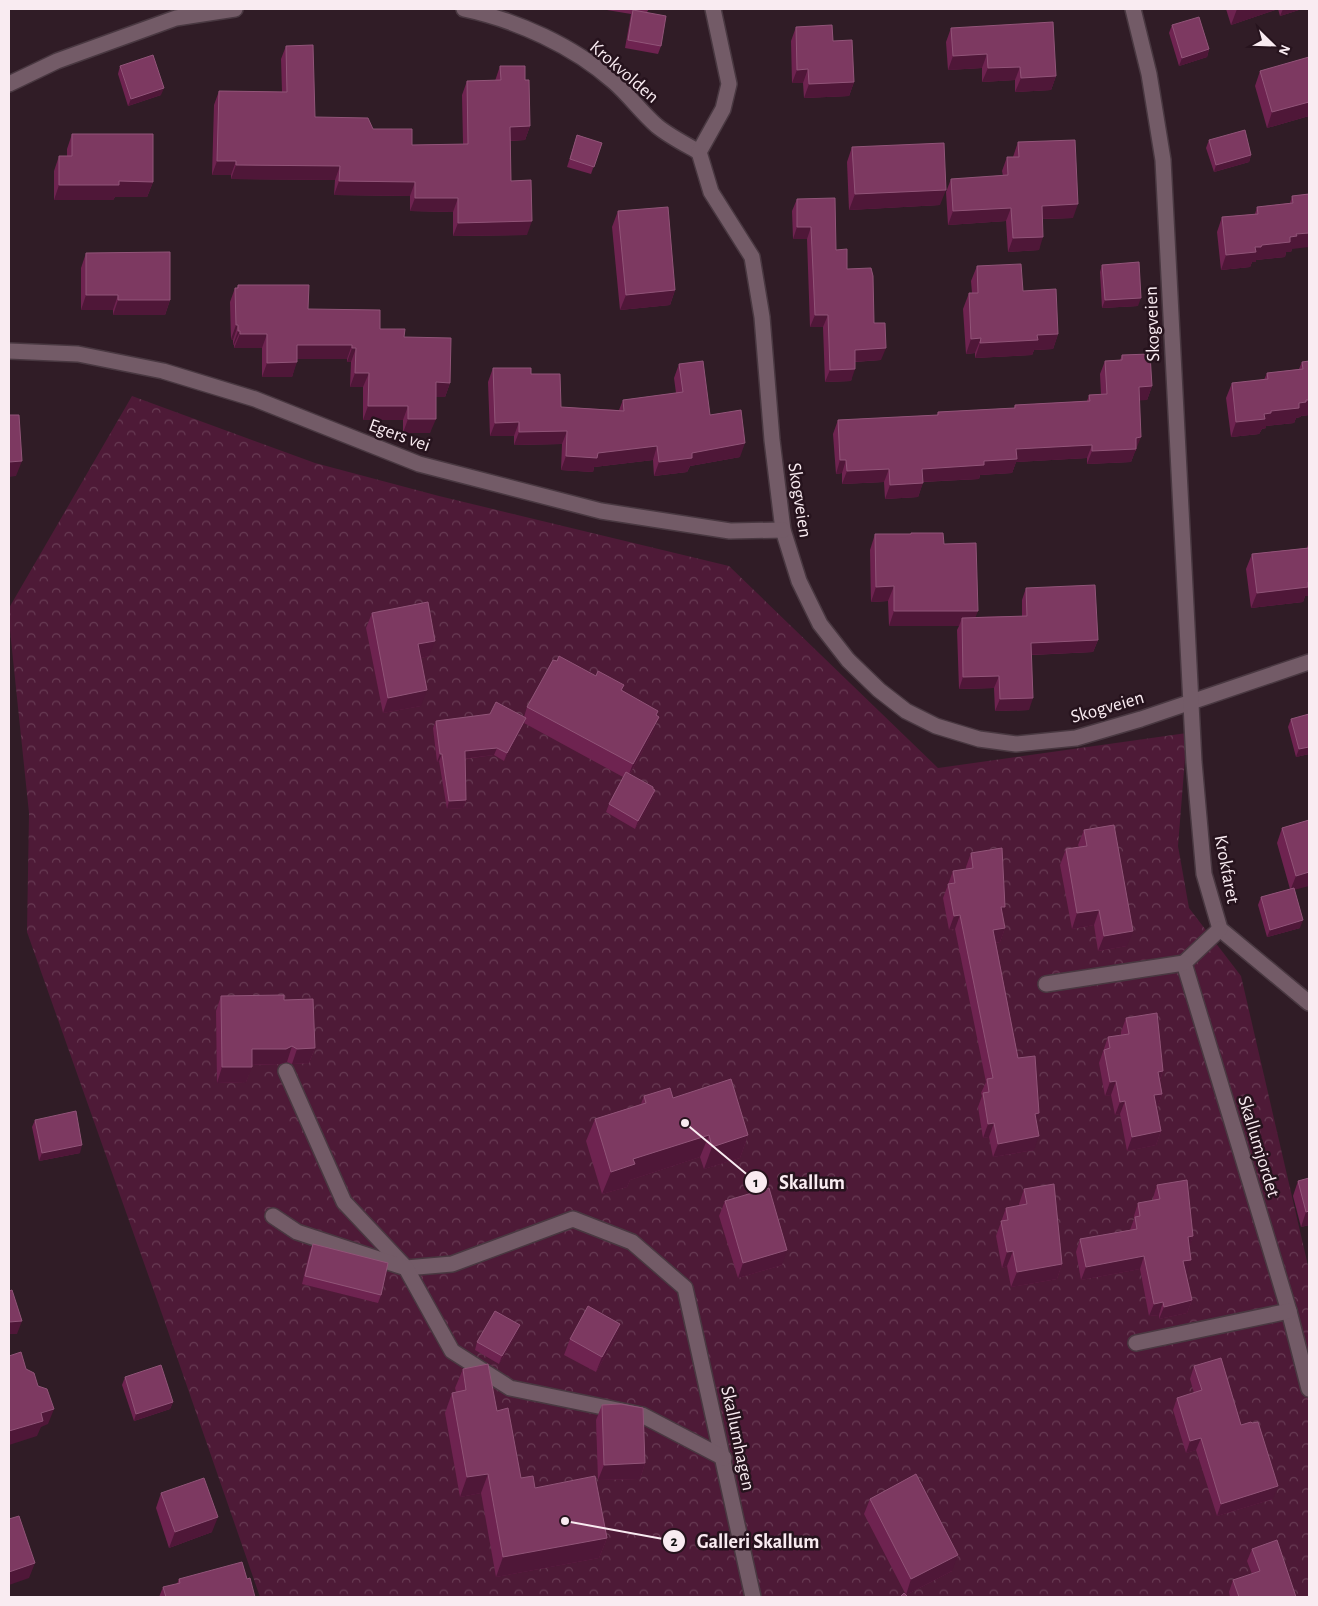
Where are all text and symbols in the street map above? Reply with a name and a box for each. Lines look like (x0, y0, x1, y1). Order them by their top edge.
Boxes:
north arrow (1248, 20, 1298, 70)
street label: Krokvolden (586, 37, 662, 107)
text: N (1276, 42, 1292, 57)
street label: Skogveien (1142, 286, 1163, 362)
street label: Egers vei (366, 416, 433, 455)
street label: Skogveien (784, 462, 815, 539)
street label: Skogveien (1069, 688, 1146, 727)
street label: Krokfaret (1211, 833, 1242, 905)
street label: Skallumjordet (1234, 1094, 1283, 1199)
callout: Skallum (744, 1165, 855, 1200)
text: Skallum (779, 1173, 845, 1193)
text: 1 (753, 1175, 759, 1190)
street label: Skallumhagen (717, 1384, 758, 1492)
callout: Galleri Skallum (662, 1523, 829, 1558)
text: Galleri Skallum (697, 1532, 819, 1552)
text: 2 (670, 1534, 678, 1549)

